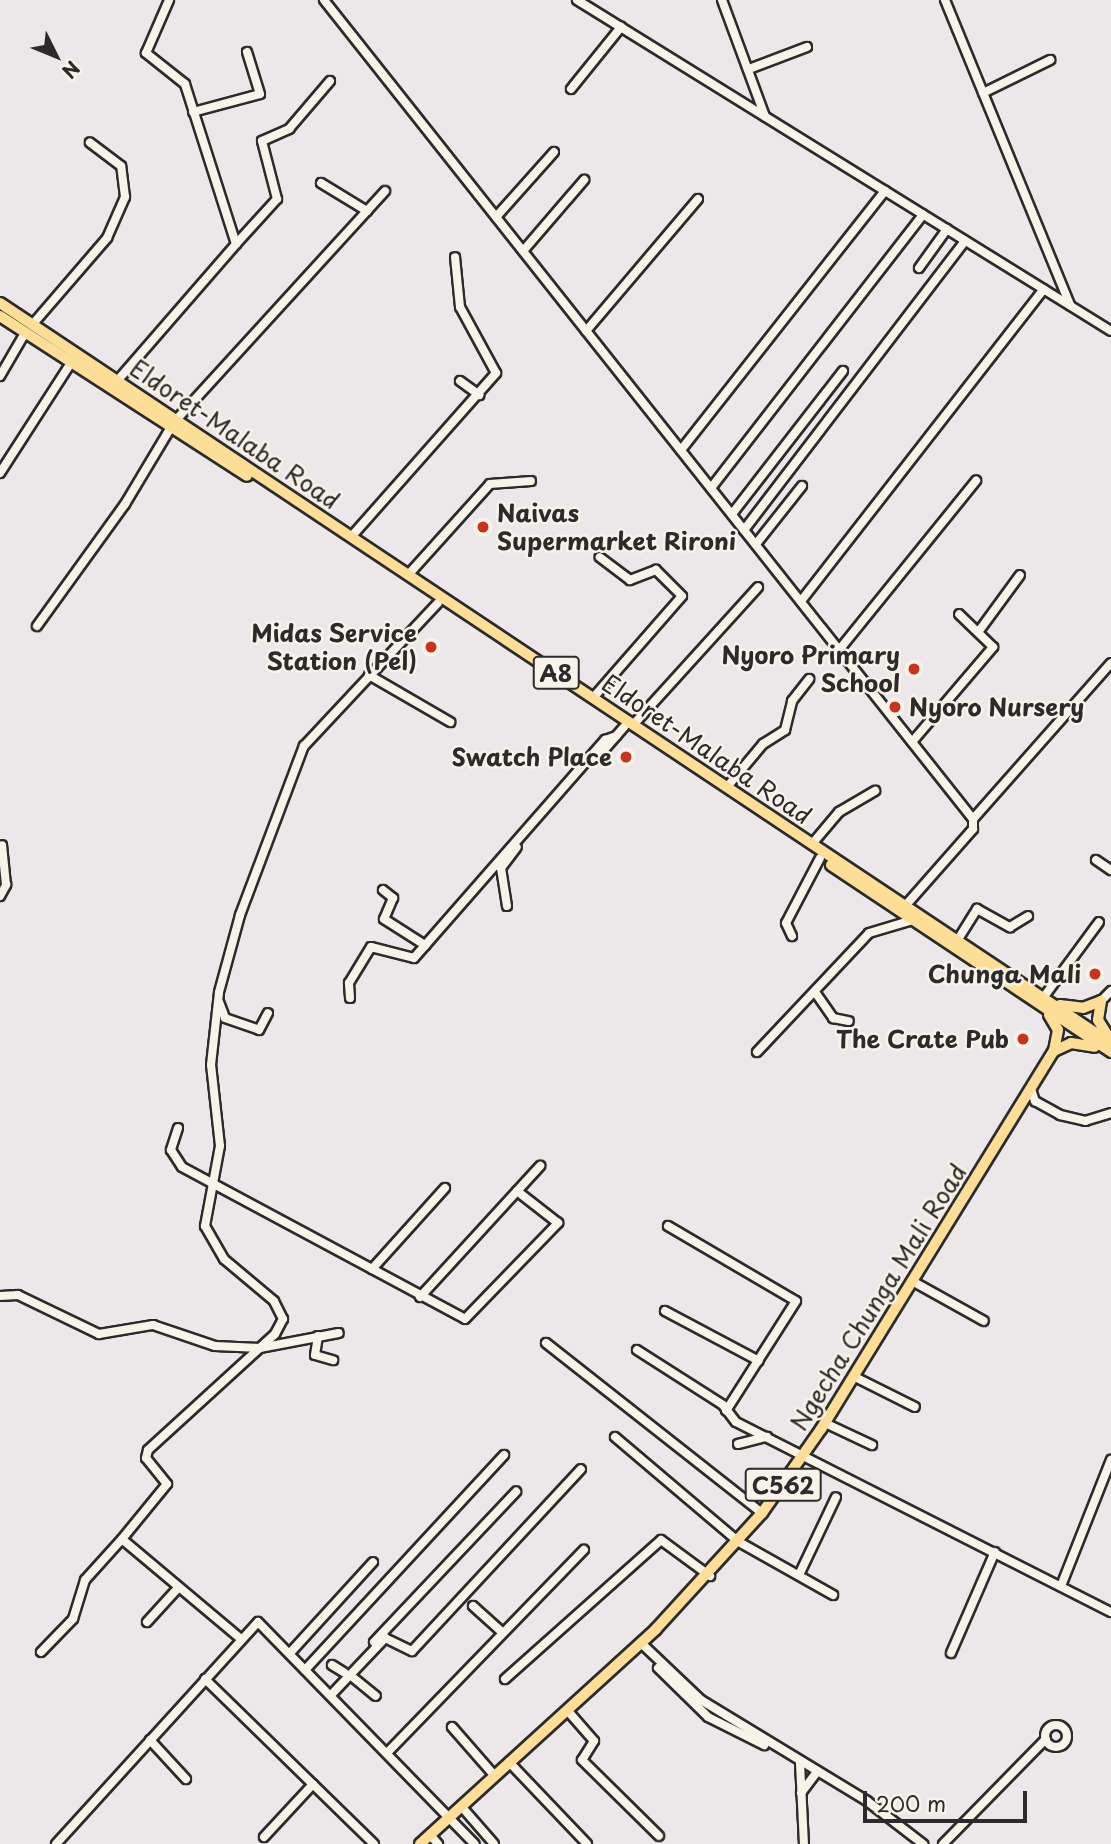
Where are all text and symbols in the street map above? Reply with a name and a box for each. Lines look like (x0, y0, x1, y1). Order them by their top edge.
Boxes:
north arrow (21, 21, 91, 91)
text: N (56, 55, 87, 85)
street label: Eldoret-Malaba Road (125, 353, 345, 515)
place label: Naivas Supermarket Rironi (497, 499, 738, 555)
marker: Naivas Supermarket Rironi (475, 519, 491, 535)
place label: Midas Service Station (Pel) (252, 619, 417, 675)
marker: Midas Service Station (Pel) (423, 639, 439, 655)
place label: Nyoro Primary School (720, 641, 900, 697)
road number: A8 (532, 653, 580, 692)
marker: Nyoro Primary School (906, 661, 922, 677)
street label: Eldoret-Malaba Road (597, 668, 817, 830)
place label: Nyoro Nursery (909, 693, 1086, 721)
marker: Nyoro Nursery (887, 699, 903, 715)
place label: Swatch Place (449, 743, 612, 771)
marker: Swatch Place (618, 749, 634, 765)
place label: Chunga Mali (928, 960, 1081, 988)
marker: Chunga Mali (1087, 966, 1103, 982)
place label: The Crate Pub (836, 1025, 1009, 1053)
marker: The Crate Pub (1015, 1031, 1031, 1047)
street label: Ngecha Chunga Mali Road (784, 1159, 972, 1435)
road number: C562 (744, 1466, 822, 1504)
scale bar (866, 1778, 1030, 1822)
text: 200 m (876, 1787, 946, 1819)

